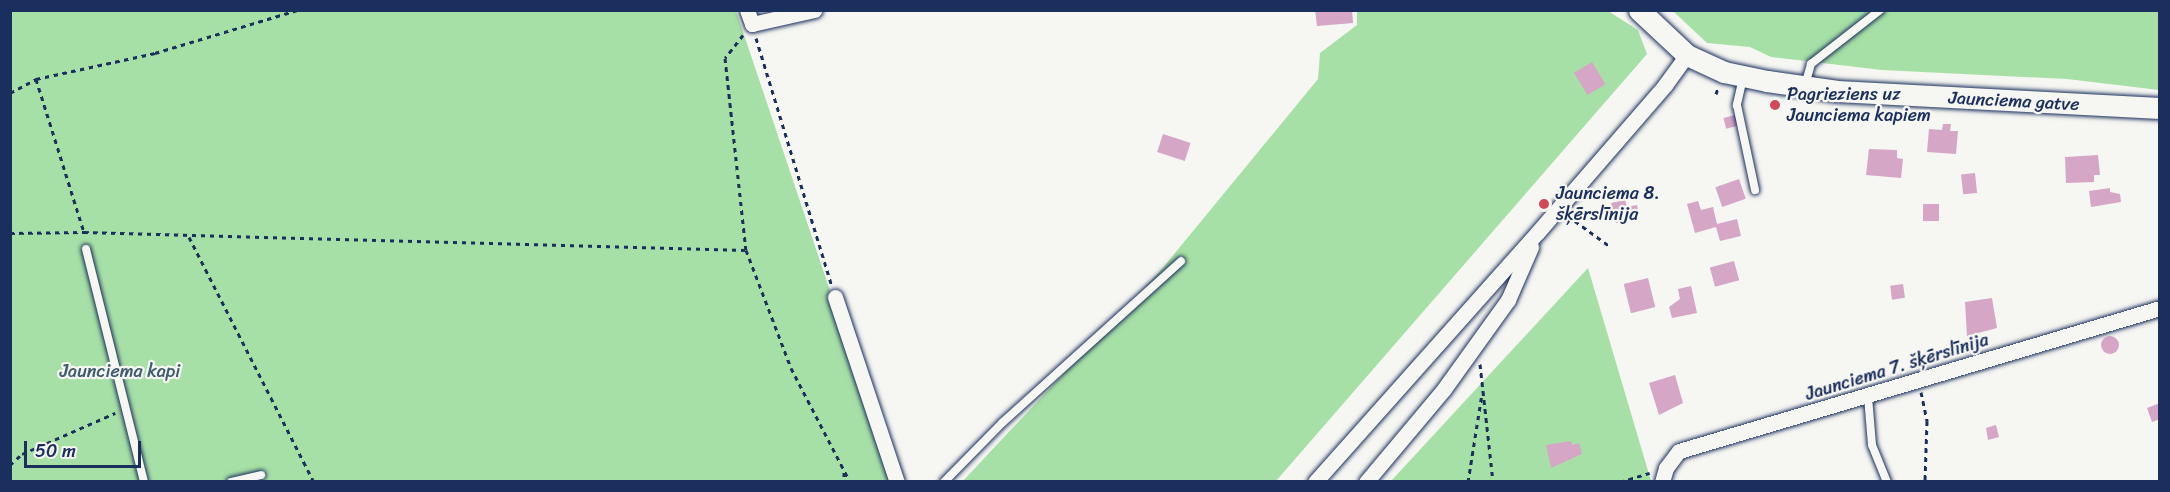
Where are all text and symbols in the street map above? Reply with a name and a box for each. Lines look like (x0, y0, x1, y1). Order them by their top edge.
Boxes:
place label: Pagrieziens uz Jaunciema kapiem (1787, 84, 1930, 127)
street label: Jaunciema gatve (1948, 87, 2080, 115)
marker: Pagrieziens uz Jaunciema kapiem (1768, 98, 1782, 112)
place label: Jaunciema 8. šķērslīnija (1556, 183, 1660, 226)
marker: Jaunciema 8. šķērslīnija (1537, 197, 1551, 211)
street label: Jaunciema 7. šķērslīnija (1803, 329, 1991, 405)
park label: Jaunciema kapi (60, 360, 180, 382)
scale bar (27, 429, 144, 467)
text: 50 m (35, 435, 76, 467)

